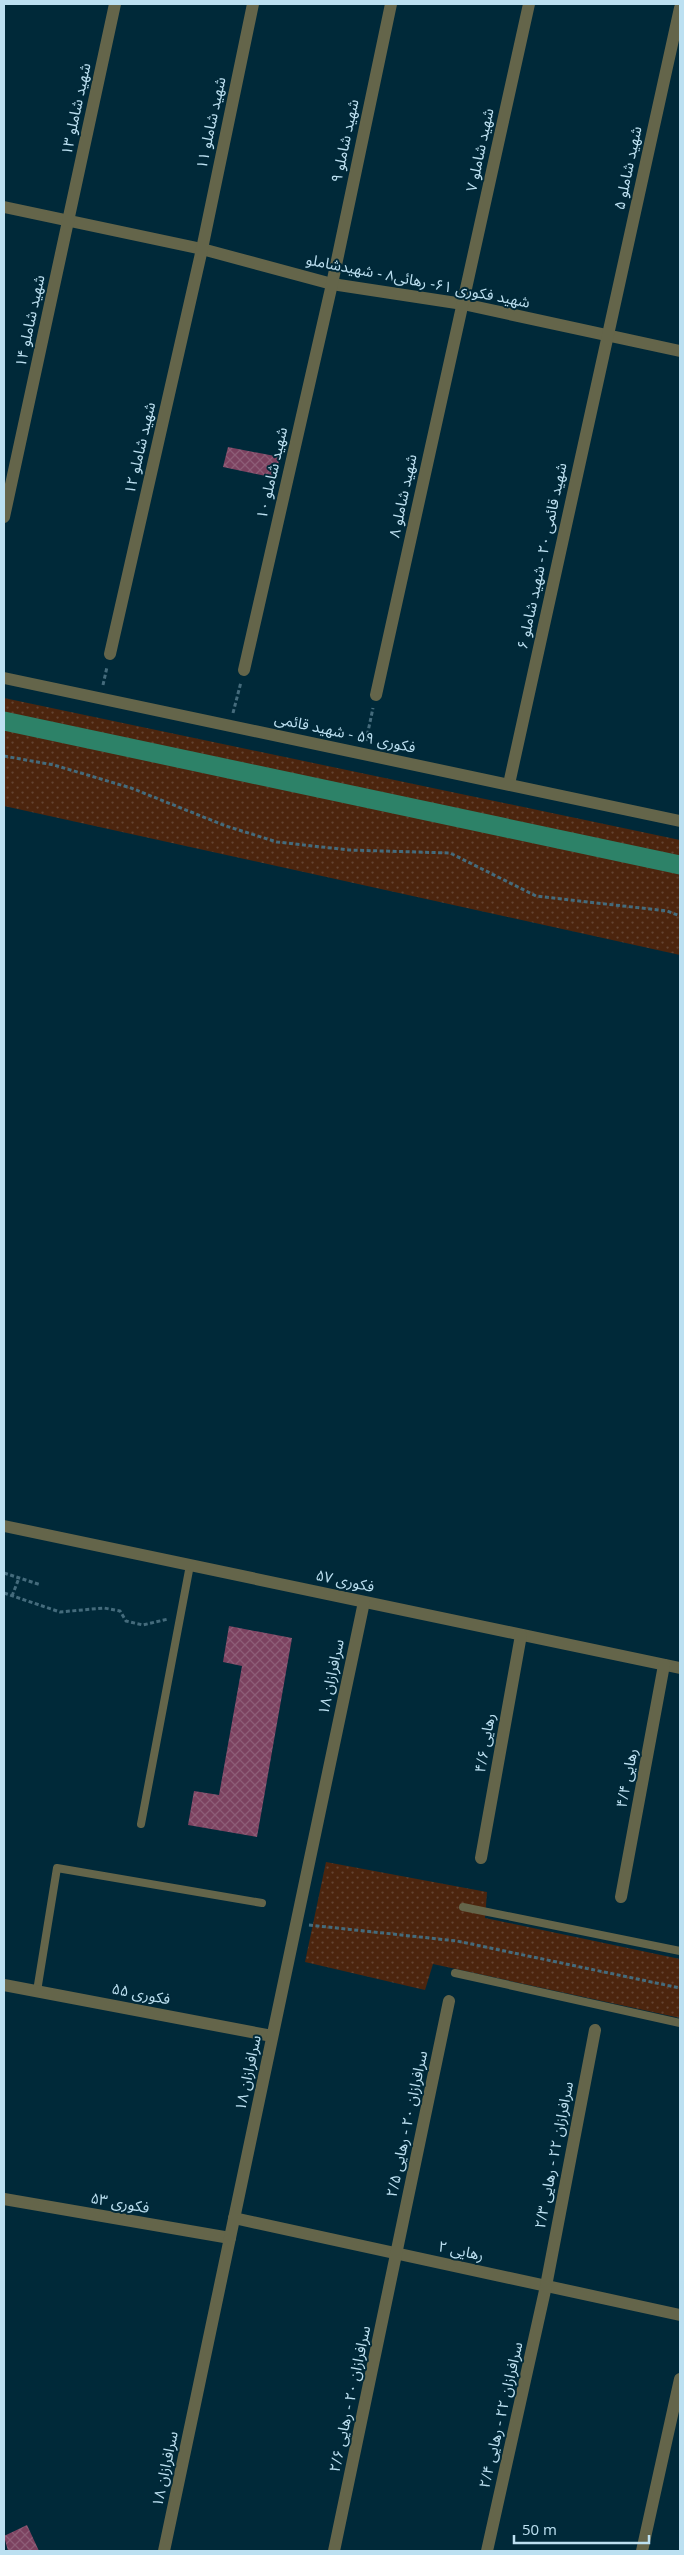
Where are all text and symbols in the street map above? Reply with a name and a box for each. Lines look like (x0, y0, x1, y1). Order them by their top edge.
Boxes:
street label: شهید شاملو ۱۳ (56, 61, 95, 157)
street label: شهید شاملو ۱۱ (191, 75, 230, 171)
street label: شهید شاملو ۹ (325, 97, 363, 184)
street label: شهید شاملو ۷ (460, 106, 498, 193)
street label: شهید شاملو ۵ (608, 124, 646, 211)
street label: شهید فکوری ۶۱- رهائی۸ - شهیدشاملو (305, 248, 532, 312)
street label: شهید شاملو ۱۴ (10, 273, 49, 369)
street label: شهید شاملو ۱۲ (119, 400, 159, 496)
street label: شهید شاملو ۱۰ (251, 425, 291, 521)
street label: شهید شاملو ۸ (383, 452, 421, 539)
street label: شهید قائمی ۲۰ - شهید شاملو ۶ (511, 460, 571, 651)
street label: فکوری ۵۹ - شهید قائمی (273, 707, 418, 757)
street label: فکوری ۵۷ (314, 1564, 377, 1596)
street label: سرافرازان ۱۸ (312, 1637, 348, 1716)
street label: رهایی ۴/۶ (469, 1712, 499, 1774)
street label: رهایی ۴/۴ (610, 1746, 642, 1809)
street label: فکوری ۵۵ (110, 1978, 173, 2009)
street label: سرافرازان ۱۸ (229, 2033, 265, 2112)
street label: سرافرازان ۲۰ - رهایی ۲/۵ (381, 2048, 431, 2199)
street label: سرافرازان ۲۲ - رهایی ۲/۳ (529, 2079, 577, 2230)
street label: فکوری ۵۳ (89, 2187, 151, 2217)
street label: رهایی ۲ (437, 2235, 486, 2265)
street label: سرافرازان ۲۰ - رهایی ۲/۶ (324, 2323, 374, 2474)
street label: سرافرازان ۲۲ - رهایی ۲/۴ (473, 2340, 527, 2490)
street label: سرافرازان ۱۸ (146, 2429, 182, 2508)
scale bar (514, 2512, 649, 2544)
text: 50 m (522, 2519, 557, 2539)

